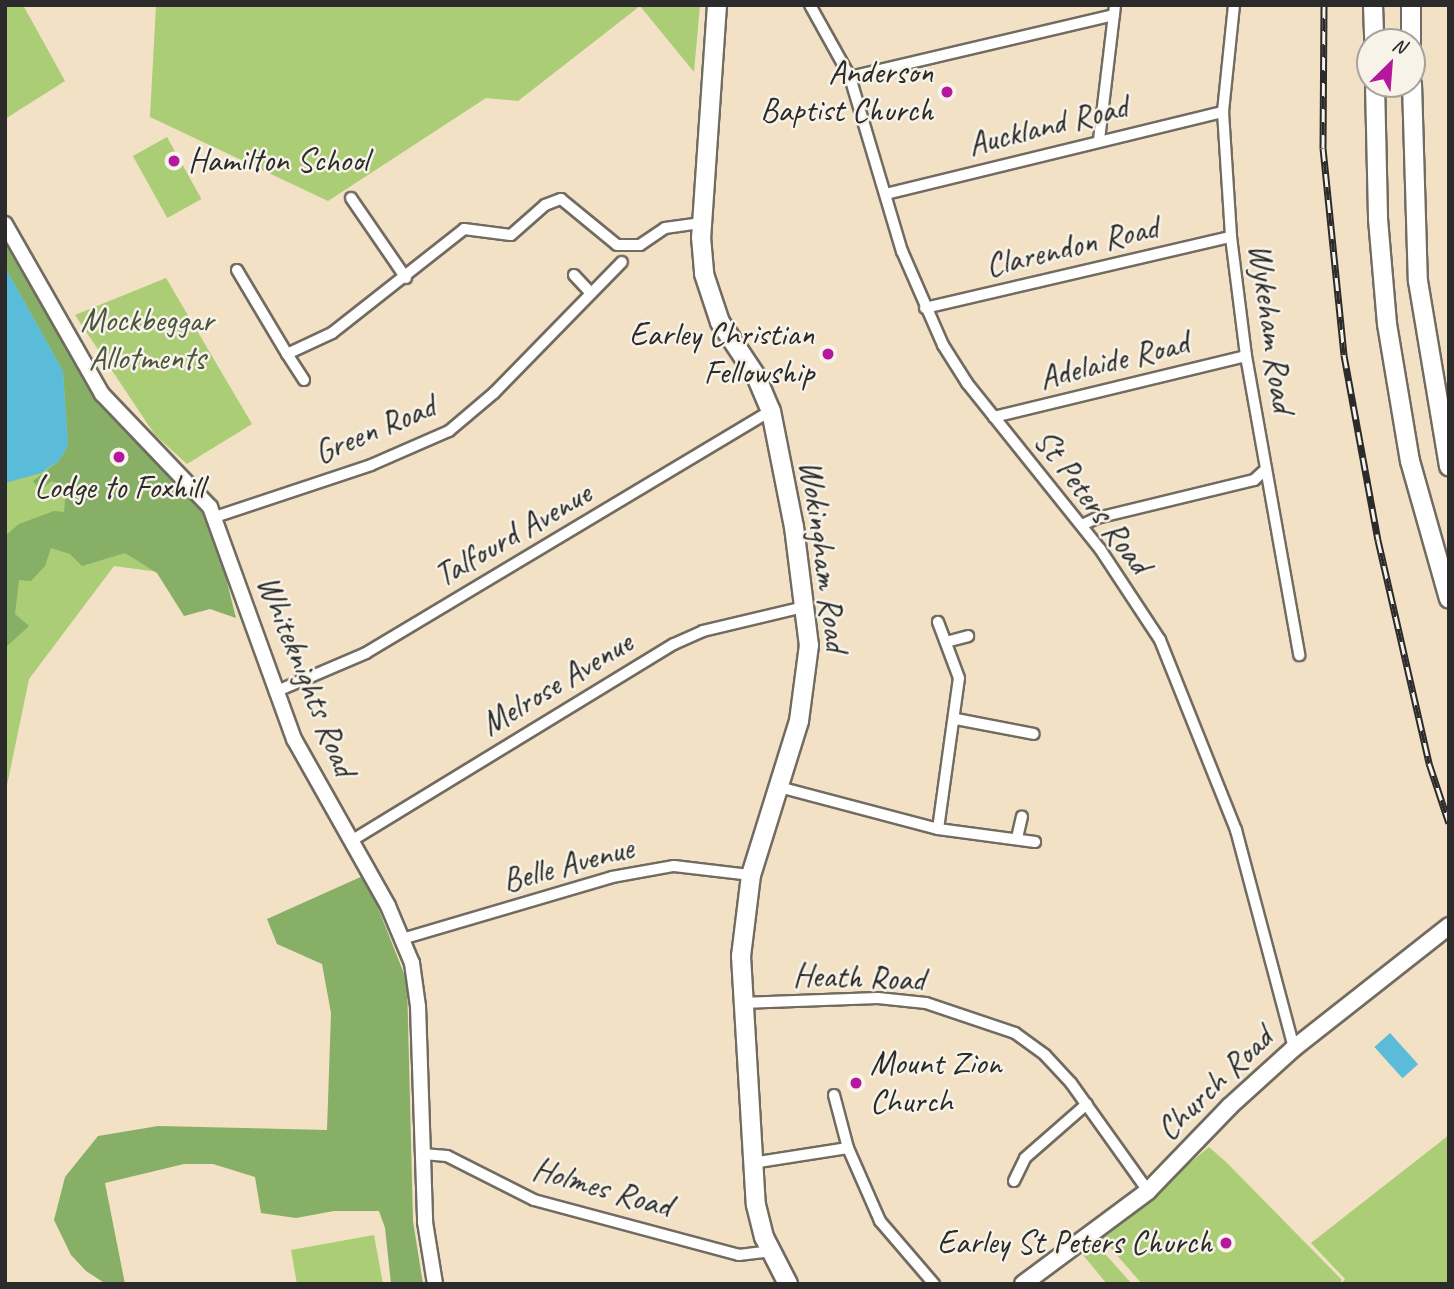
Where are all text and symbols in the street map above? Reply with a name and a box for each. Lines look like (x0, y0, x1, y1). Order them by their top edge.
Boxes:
north arrow (1356, 28, 1426, 98)
text: N (1389, 32, 1409, 59)
place label: Anderson Baptist Church (759, 53, 933, 131)
marker: Anderson Baptist Church (939, 84, 955, 100)
street label: Auckland Road (965, 87, 1131, 165)
place label: Hamilton School (188, 141, 368, 181)
marker: Hamilton School (166, 153, 182, 169)
street label: Clarendon Road (982, 208, 1162, 286)
street label: Wykeham Road (1240, 242, 1302, 414)
park label: Mockbeggar Allotments (80, 301, 214, 379)
place label: Earley Christian Fellowship (629, 315, 814, 393)
street label: Adelaide Road (1035, 323, 1193, 399)
marker: Earley Christian Fellowship (820, 346, 836, 362)
street label: Green Road (309, 387, 441, 473)
street label: St Peters Road (1025, 423, 1159, 581)
marker: Lodge to Foxhill (111, 449, 127, 465)
street label: Wokingham Road (790, 458, 856, 654)
place label: Lodge to Foxhill (34, 468, 204, 508)
street label: Talfourd Avenue (428, 474, 598, 596)
street label: Whiteknights Road (248, 570, 364, 782)
street label: Melrose Avenue (474, 623, 640, 745)
street label: Belle Avenue (498, 829, 638, 901)
street label: Heath Road (793, 956, 925, 1000)
street label: Church Road (1149, 1019, 1281, 1149)
place label: Mount Zion Church (870, 1044, 1001, 1122)
marker: Mount Zion Church (848, 1075, 864, 1091)
street label: Holmes Road (529, 1150, 675, 1226)
place label: Earley St Peters Church (936, 1223, 1212, 1263)
marker: Earley St Peters Church (1218, 1235, 1234, 1251)

